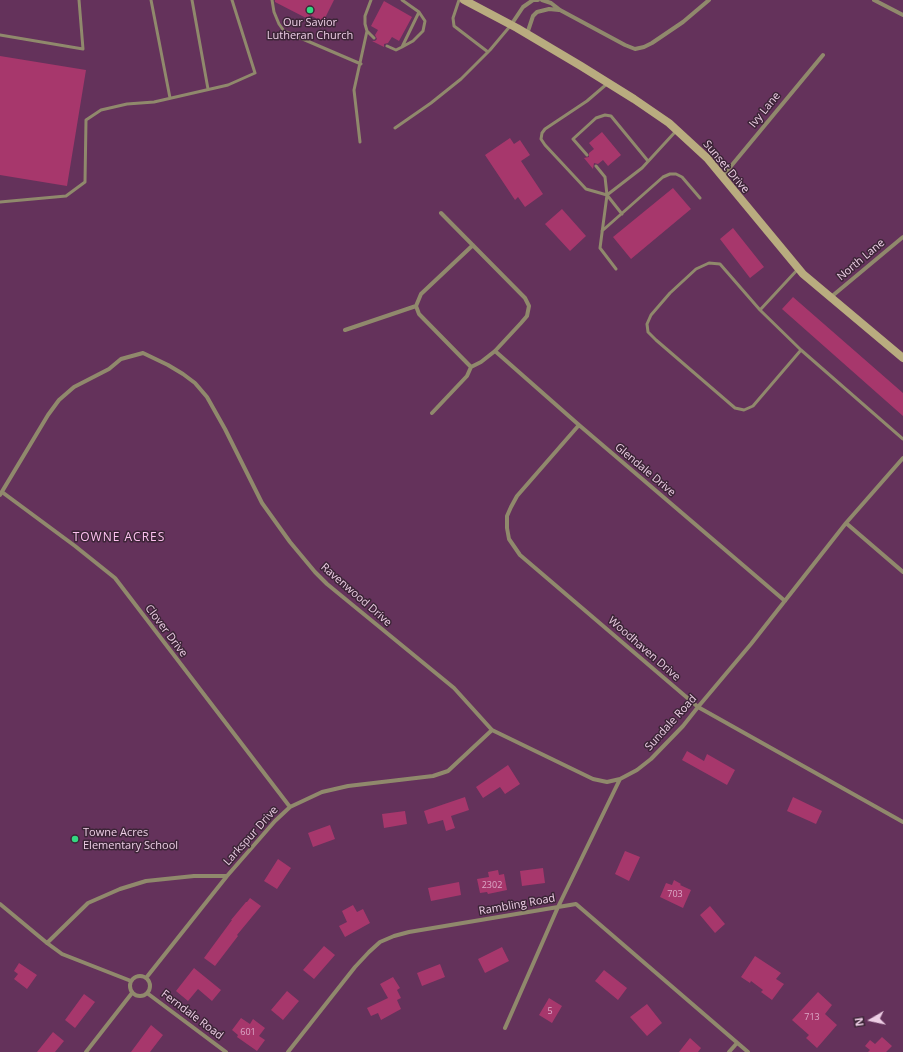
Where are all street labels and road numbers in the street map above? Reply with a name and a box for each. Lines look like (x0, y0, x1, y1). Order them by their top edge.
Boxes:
street label: Ivy Lane (747, 90, 783, 130)
street label: Sunset Drive (700, 138, 752, 196)
street label: North Lane (835, 236, 887, 284)
street label: Glendale Drive (612, 441, 678, 499)
street label: Ravenwood Drive (318, 561, 394, 629)
street label: Clover Drive (142, 602, 190, 660)
street label: Woodhaven Drive (605, 614, 683, 684)
street label: Sundale Road (643, 692, 699, 754)
street label: Larkspur Drive (221, 804, 281, 868)
street label: Rambling Road (478, 892, 556, 918)
street label: Ferndale Road (158, 987, 226, 1043)

